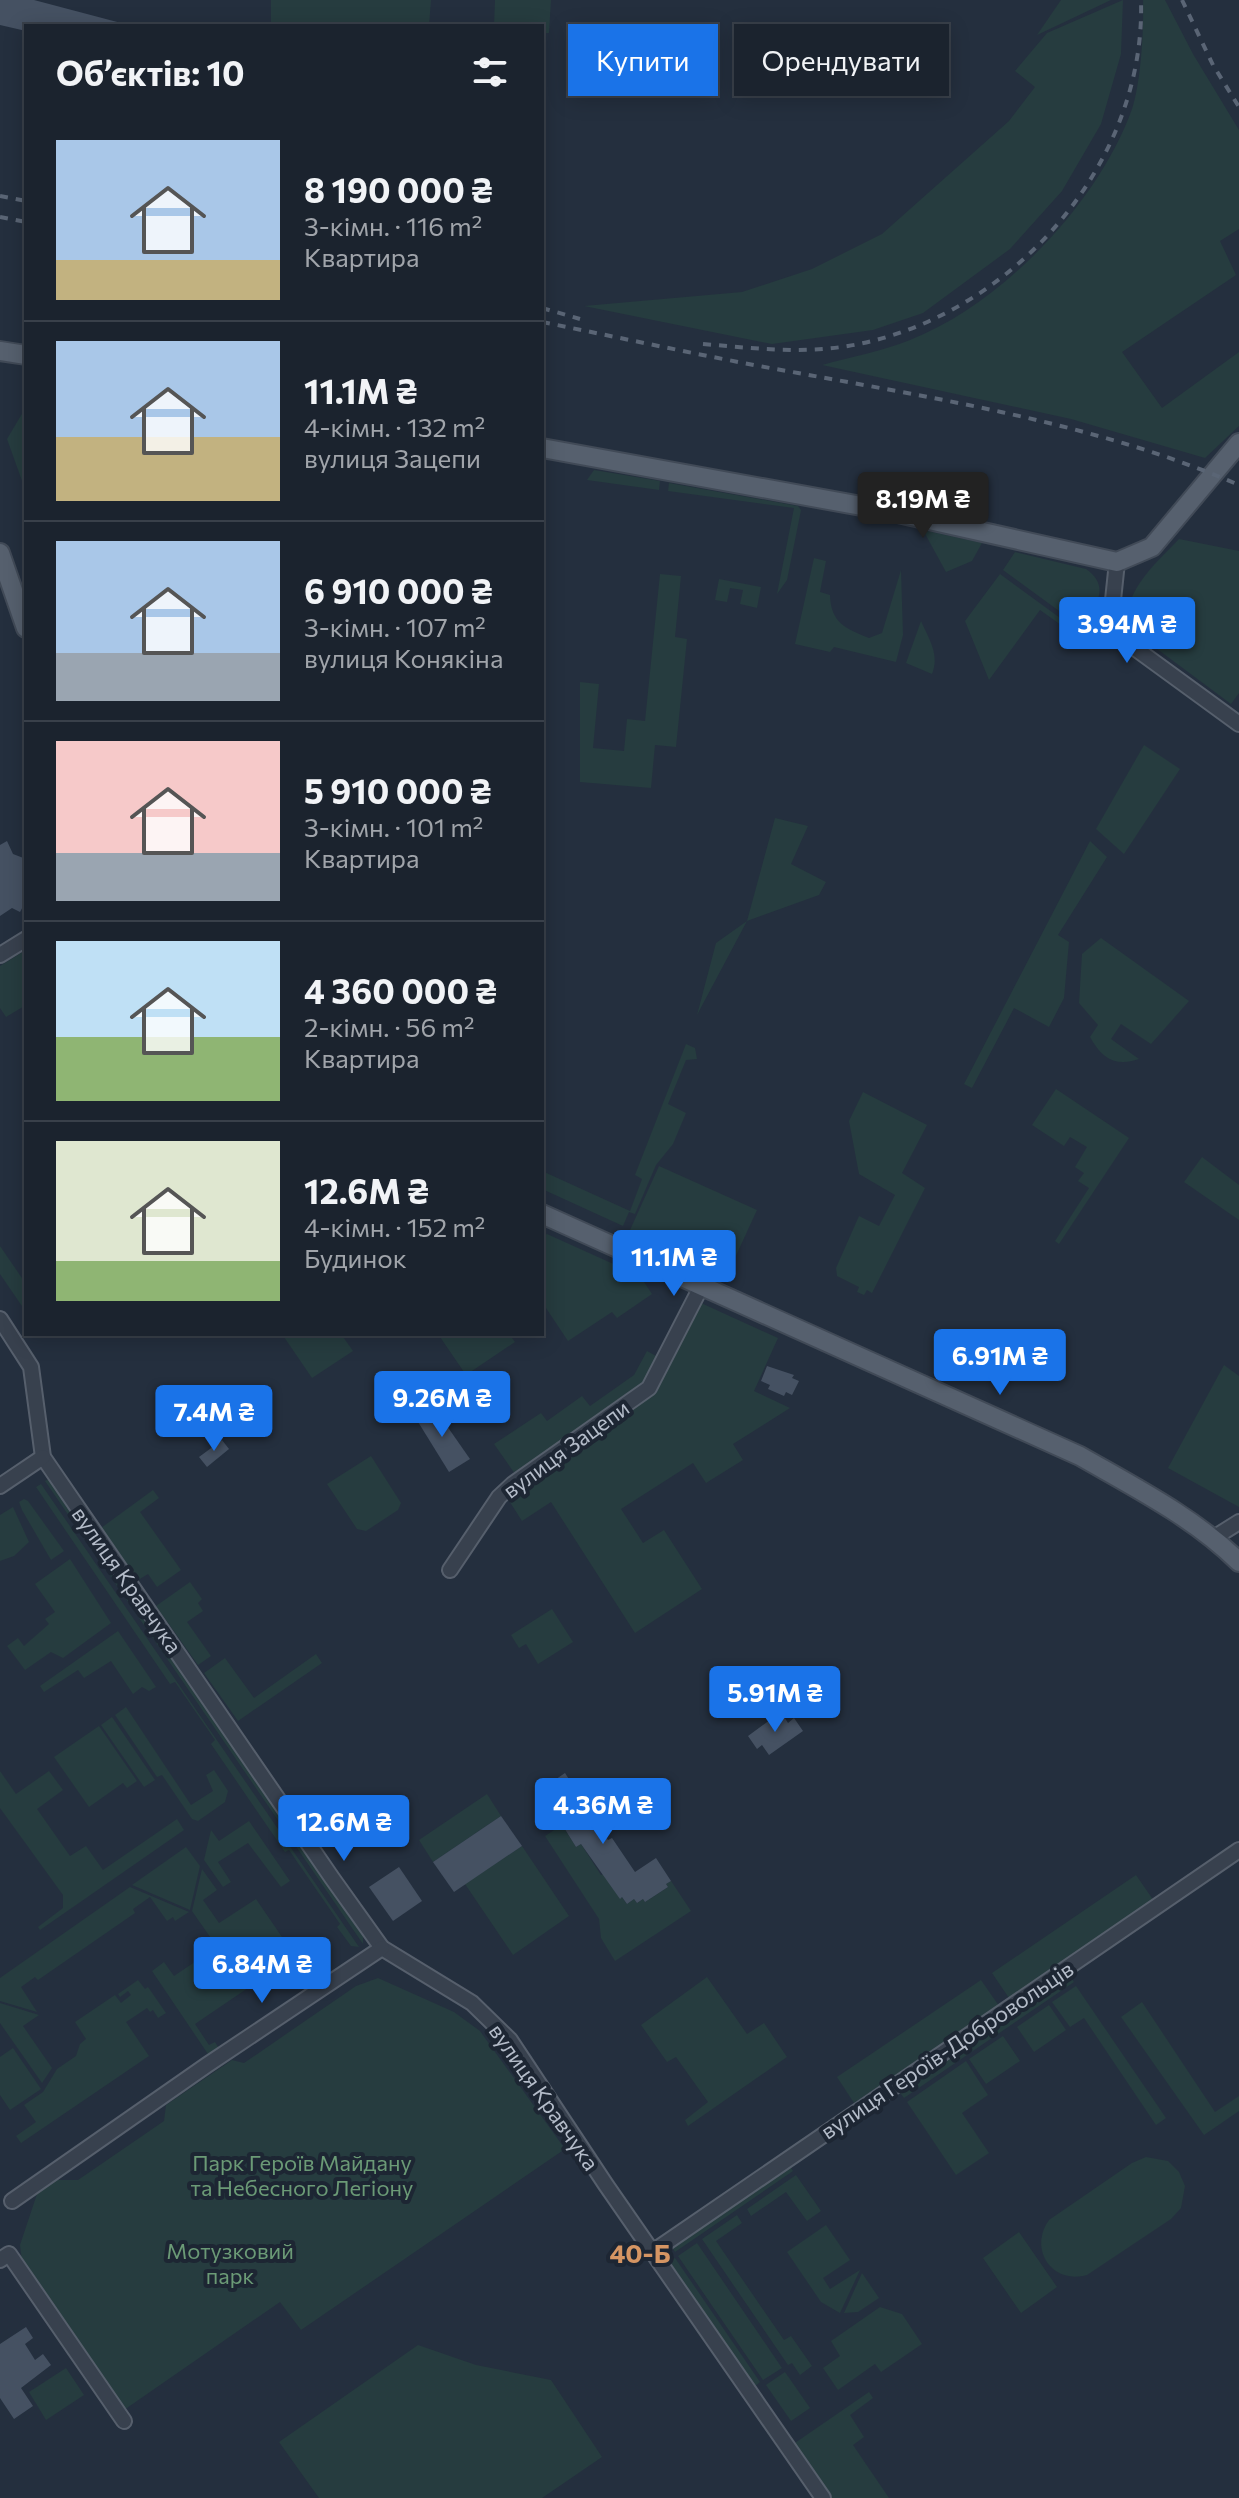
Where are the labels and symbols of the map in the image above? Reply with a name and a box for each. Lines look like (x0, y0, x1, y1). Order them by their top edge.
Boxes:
pin: 8.19M ₴ (849, 472, 997, 540)
pin: 3.94M ₴ (1053, 597, 1201, 665)
pin: 11.1M ₴ (600, 1230, 748, 1298)
pin: 6.91M ₴ (926, 1329, 1074, 1397)
pin: 9.26M ₴ (368, 1371, 516, 1439)
pin: 7.4M ₴ (149, 1385, 279, 1453)
street label: вулиця Зацепи (497, 1394, 634, 1504)
street label: вулиця Кравчука (67, 1501, 188, 1658)
pin: 5.91M ₴ (701, 1666, 849, 1734)
pin: 4.36M ₴ (529, 1778, 677, 1846)
pin: 12.6M ₴ (270, 1795, 418, 1863)
pin: 6.84M ₴ (188, 1937, 336, 2005)
street label: вулиця Героїв-Добровольців (815, 1955, 1078, 2144)
street label: вулиця Кравчука (484, 2018, 605, 2175)
park label: Парк Героїв Майдану та Небесного Легіону (191, 2149, 413, 2201)
park label: Мотузковий парк (166, 2237, 294, 2289)
district label: 40-Б (609, 2237, 671, 2268)

